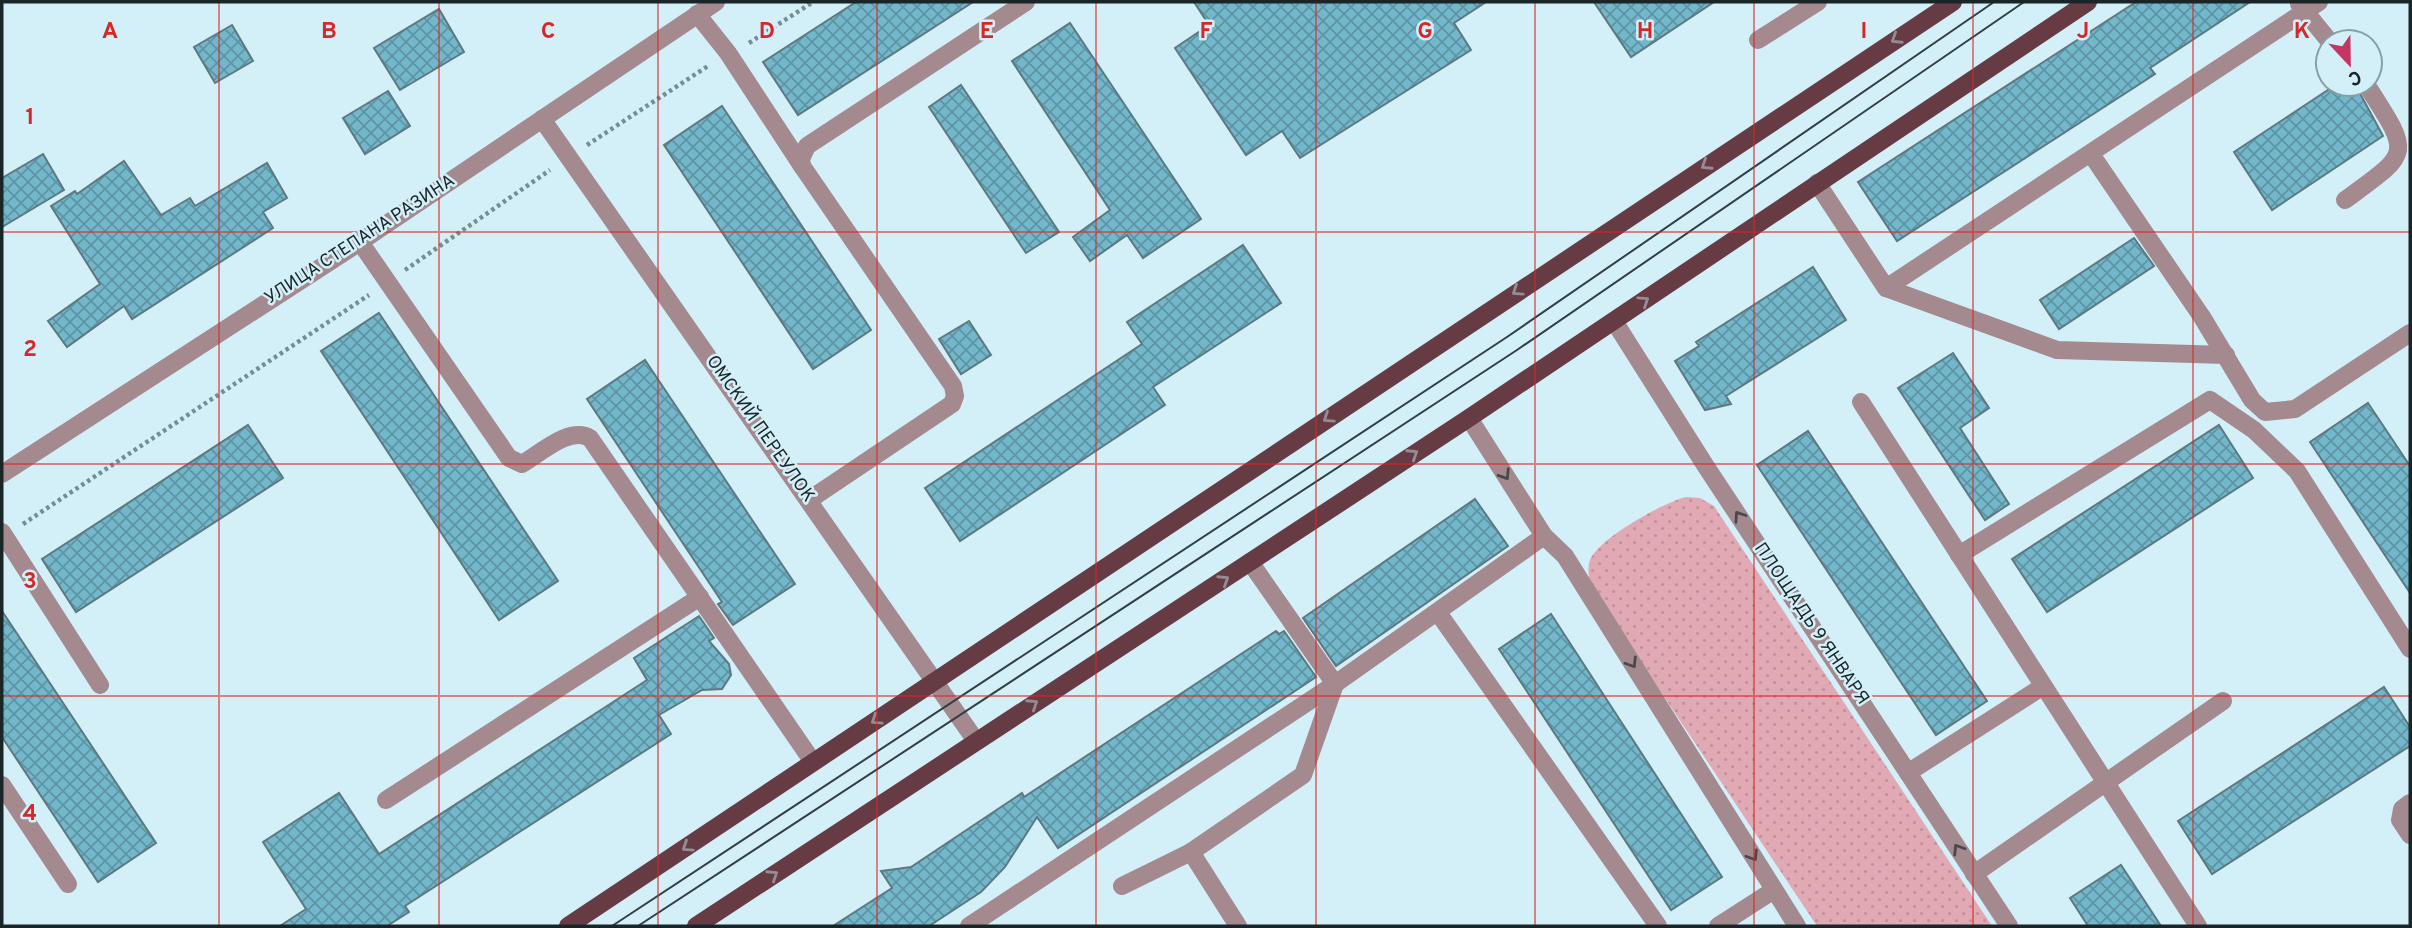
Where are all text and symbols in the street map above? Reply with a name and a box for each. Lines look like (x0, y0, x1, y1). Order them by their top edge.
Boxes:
text: A (102, 18, 118, 47)
text: B (321, 18, 337, 47)
text: C (541, 18, 555, 47)
text: D (759, 18, 775, 47)
text: E (980, 18, 994, 47)
text: F (1199, 18, 1213, 47)
text: G (1417, 18, 1433, 47)
text: H (1637, 18, 1653, 47)
text: I (1861, 18, 1867, 47)
text: J (2077, 18, 2089, 47)
text: K (2294, 18, 2310, 47)
north arrow (2314, 28, 2384, 98)
one-way arrow (1891, 31, 1904, 44)
text: С (2344, 64, 2365, 90)
text: 1 (25, 104, 35, 133)
one-way arrow (1701, 157, 1714, 170)
street label: УЛИЦА СТЕПАНА РАЗИНА (260, 170, 460, 310)
one-way arrow (1512, 283, 1525, 295)
one-way arrow (1636, 296, 1649, 309)
text: 2 (23, 336, 37, 365)
street label: ОМСКИЙ ПЕРЕУЛОК (701, 350, 821, 507)
one-way arrow (1323, 410, 1336, 423)
one-way arrow (1405, 449, 1418, 462)
one-way arrow (1497, 468, 1510, 481)
one-way arrow (1734, 510, 1747, 523)
street label: ПЛОЩАДЬ 9 ЯНВАРЯ (1748, 539, 1874, 709)
text: 3 (23, 568, 37, 597)
one-way arrow (1216, 575, 1229, 588)
one-way arrow (1624, 656, 1637, 669)
one-way arrow (1025, 700, 1038, 712)
one-way arrow (871, 712, 884, 724)
text: 4 (23, 800, 37, 829)
one-way arrow (682, 838, 695, 851)
one-way arrow (1954, 843, 1967, 856)
one-way arrow (1744, 849, 1757, 862)
one-way arrow (765, 871, 778, 883)

